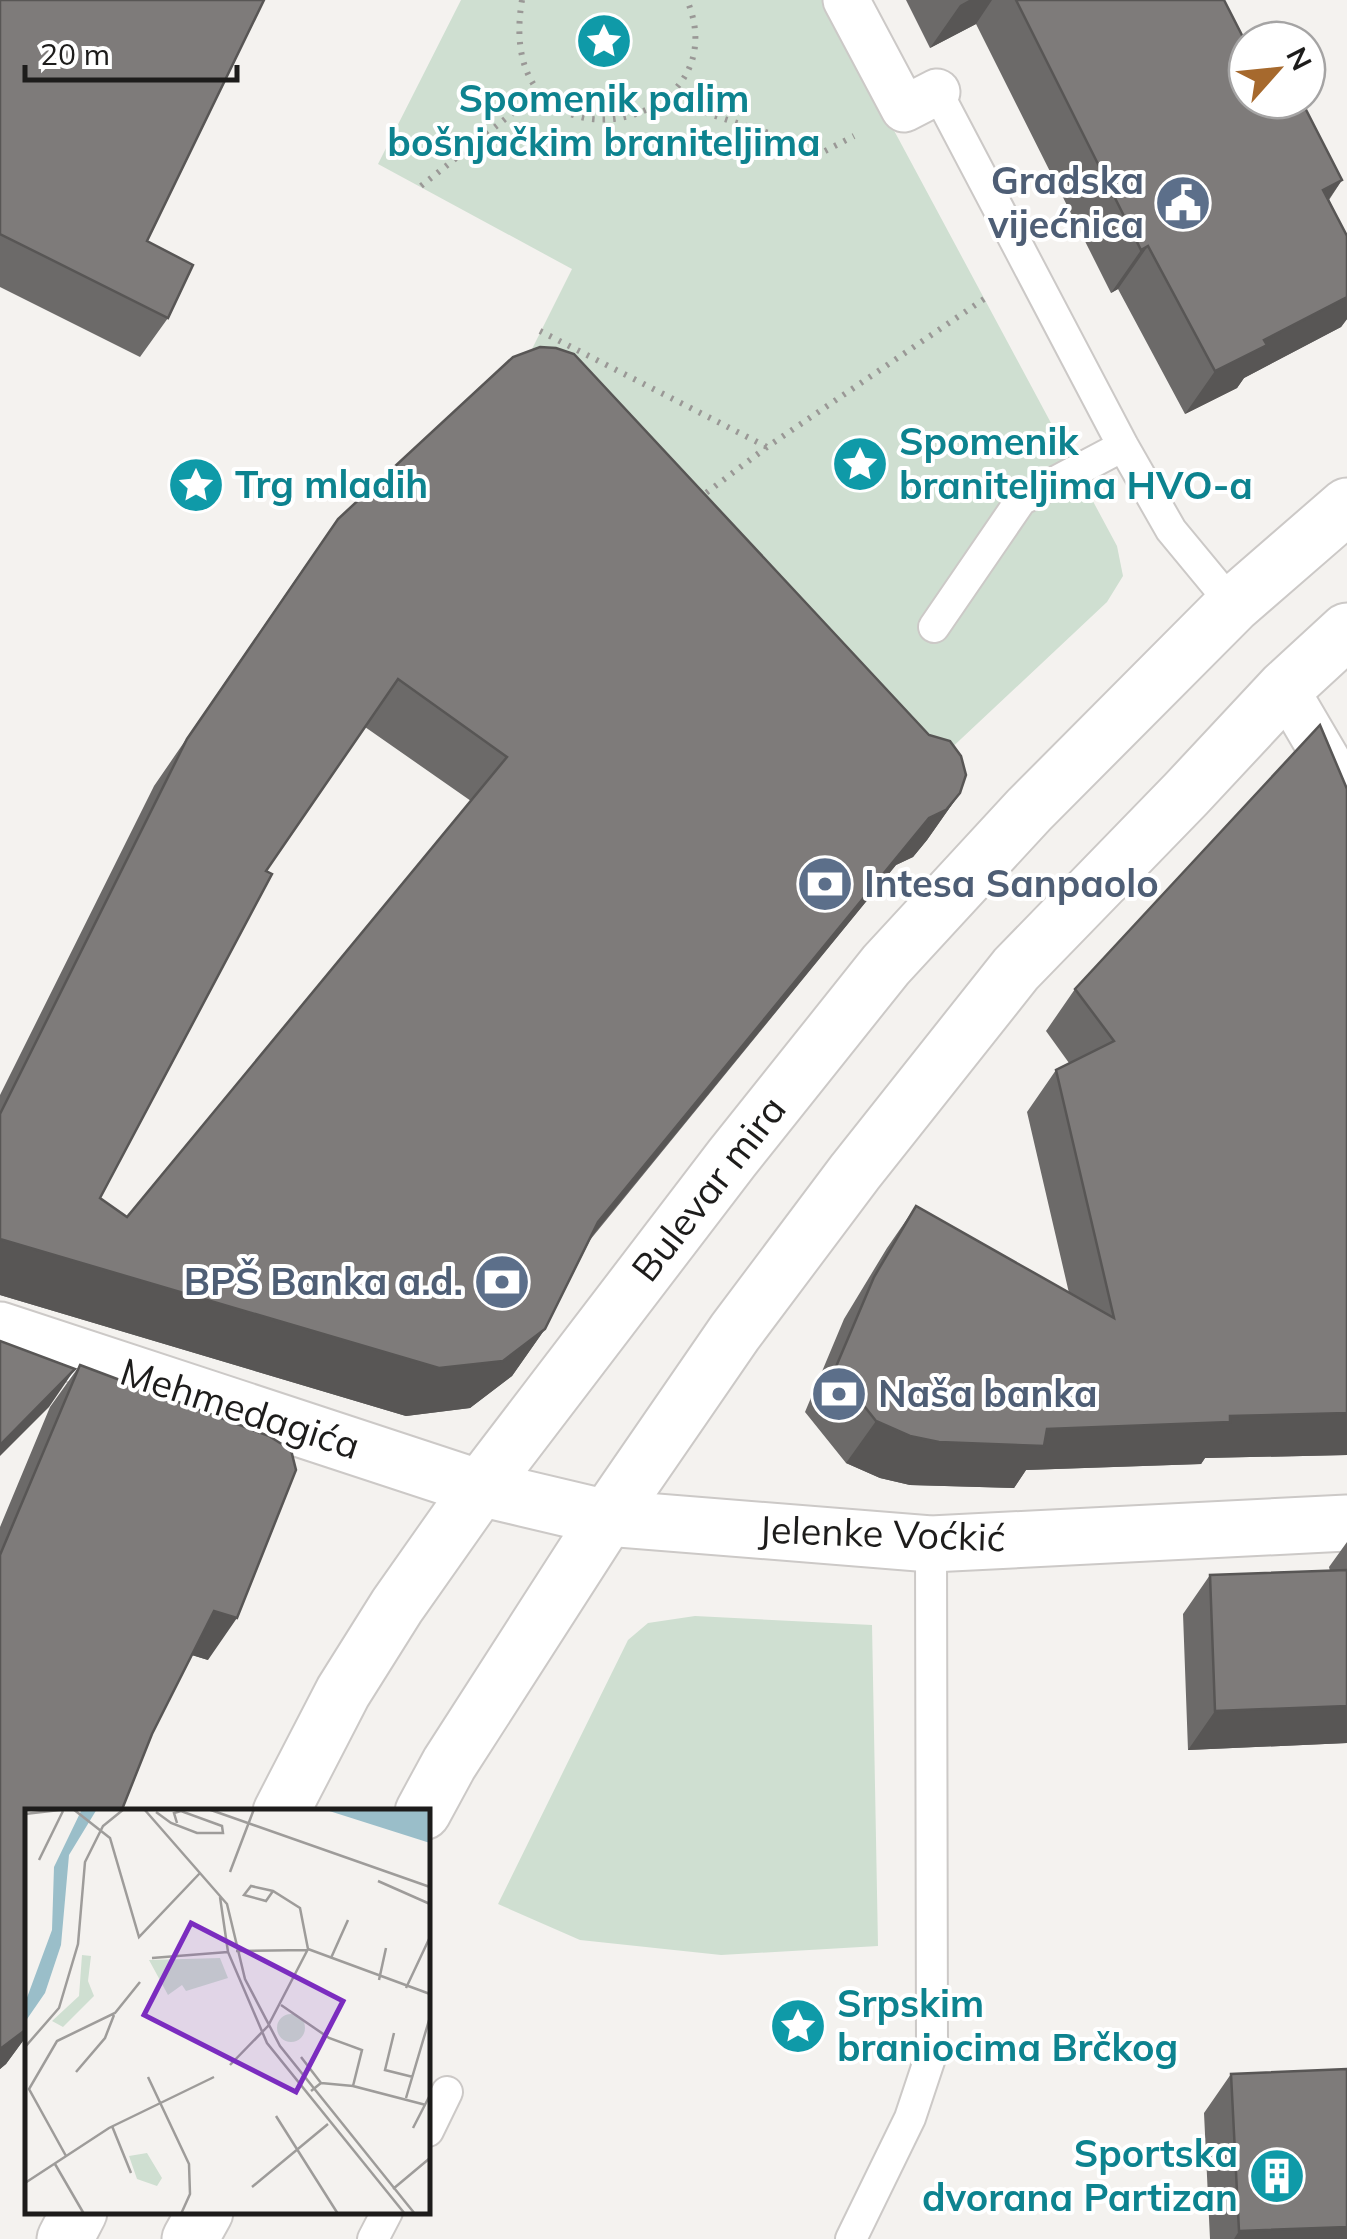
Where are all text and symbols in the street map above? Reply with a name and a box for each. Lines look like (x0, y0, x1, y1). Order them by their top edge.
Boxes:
place icon: Spomenik palim bošnjačkim braniteljima (574, 11, 634, 71)
scale bar (25, 20, 238, 82)
north arrow (1227, 20, 1327, 120)
text: 20 m (40, 35, 110, 73)
text: N (1279, 41, 1320, 76)
place label: Spomenik palim bošnjačkim braniteljima (387, 74, 821, 166)
place label: Gradska vijećnica (987, 156, 1144, 248)
public building icon: Gradska vijećnica (1153, 173, 1213, 233)
place label: Spomenik braniteljima HVO-a (899, 417, 1253, 509)
place icon: Spomenik braniteljima HVO-a (830, 434, 890, 494)
place icon: Trg mladih (166, 455, 226, 515)
place label: Trg mladih (235, 460, 428, 508)
bank icon: Intesa Sanpaolo (795, 854, 855, 914)
place label: Intesa Sanpaolo (864, 859, 1159, 907)
street label: Bulevar mira (621, 1086, 796, 1291)
bank icon: BPŠ Banka a.d. (472, 1252, 532, 1312)
place label: BPŠ Banka a.d. (184, 1257, 463, 1305)
street label: Mehmedagića (115, 1347, 366, 1469)
bank icon: Naša banka (809, 1364, 869, 1424)
place label: Naša banka (878, 1369, 1098, 1417)
street label: Jelenke Voćkić (758, 1505, 1006, 1561)
inset map (25, 1809, 430, 2214)
place label: Srpskim braniocima Brčkog (837, 1979, 1178, 2071)
place icon: Srpskim braniocima Brčkog (768, 1996, 828, 2056)
place label: Sportska dvorana Partizan (922, 2129, 1238, 2221)
building icon: Sportska dvorana Partizan (1247, 2146, 1307, 2206)

